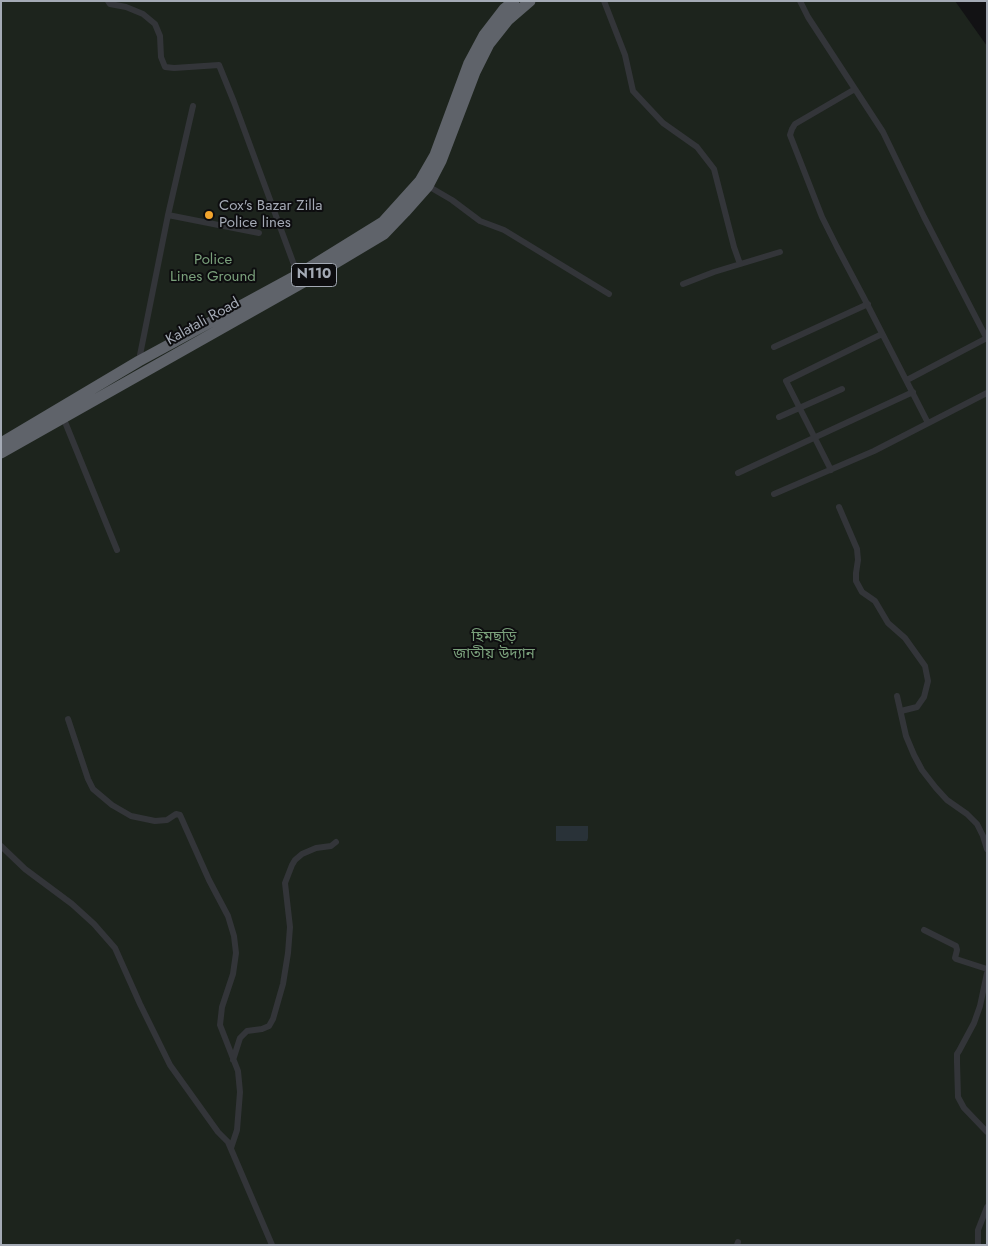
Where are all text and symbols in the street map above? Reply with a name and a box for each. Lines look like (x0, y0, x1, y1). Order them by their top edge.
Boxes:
place label: Cox's Bazar Zilla Police lines (219, 197, 322, 232)
marker: Cox's Bazar Zilla Police lines (203, 209, 215, 221)
park label: Police Lines Ground (170, 251, 256, 286)
road number: N110 (292, 264, 336, 286)
street label: Kalatali Road (163, 294, 243, 350)
park label: হিমছড়ি জাতীয় উদ্যান (453, 628, 535, 663)

